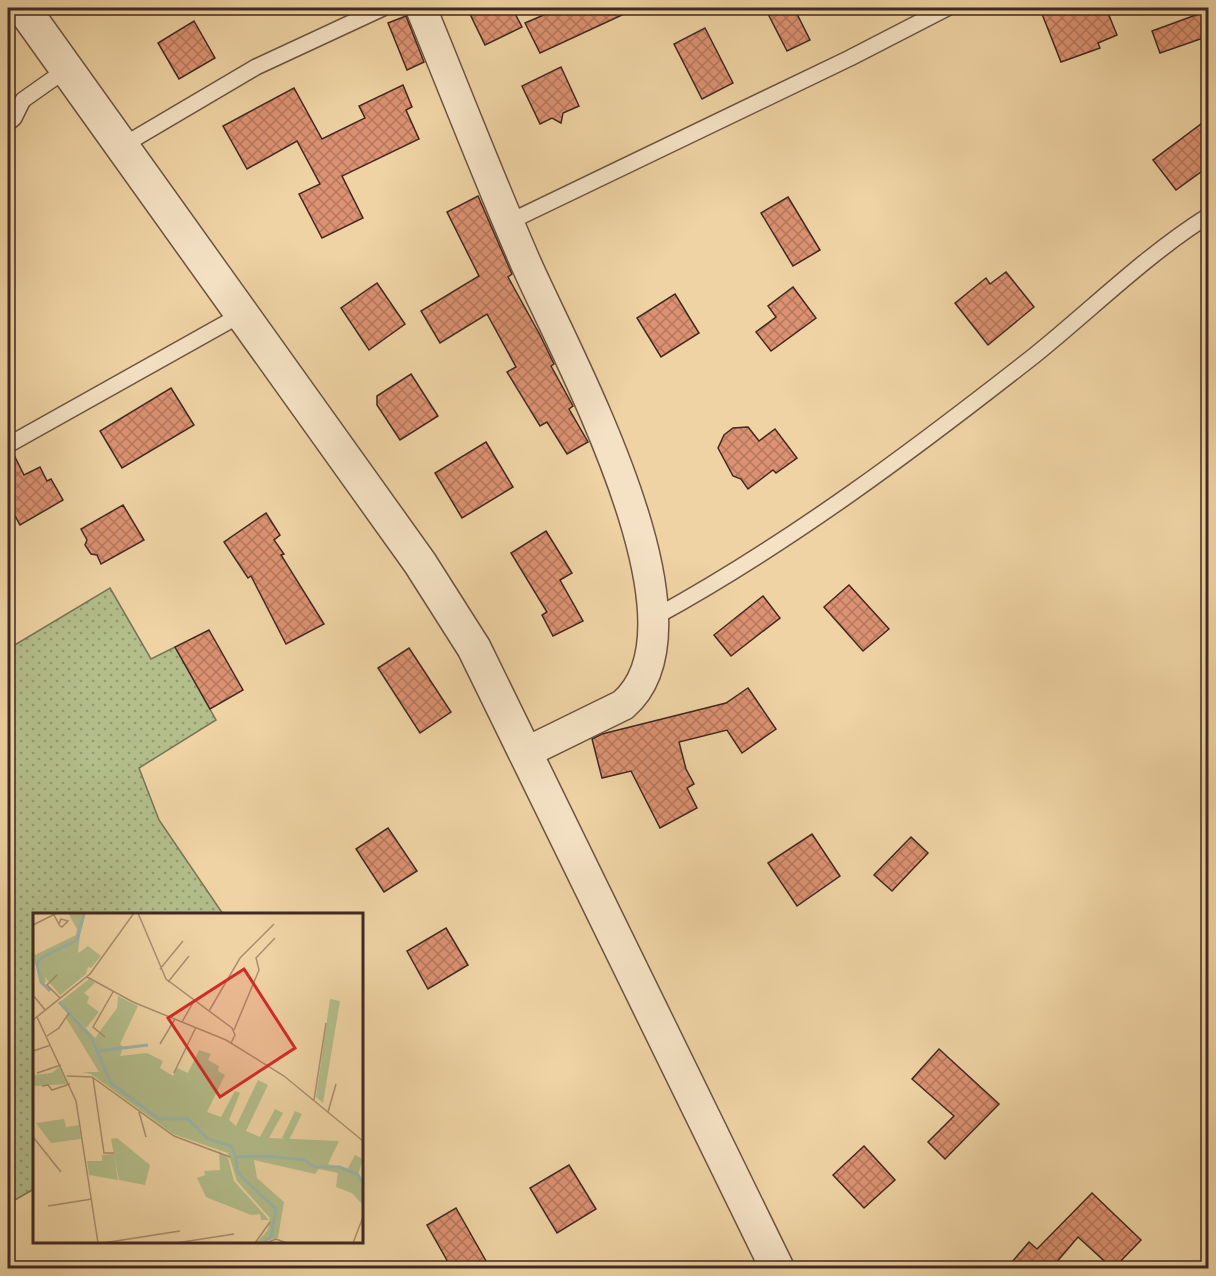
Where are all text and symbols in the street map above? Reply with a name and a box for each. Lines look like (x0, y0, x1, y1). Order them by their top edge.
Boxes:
inset map (33, 913, 363, 1243)

